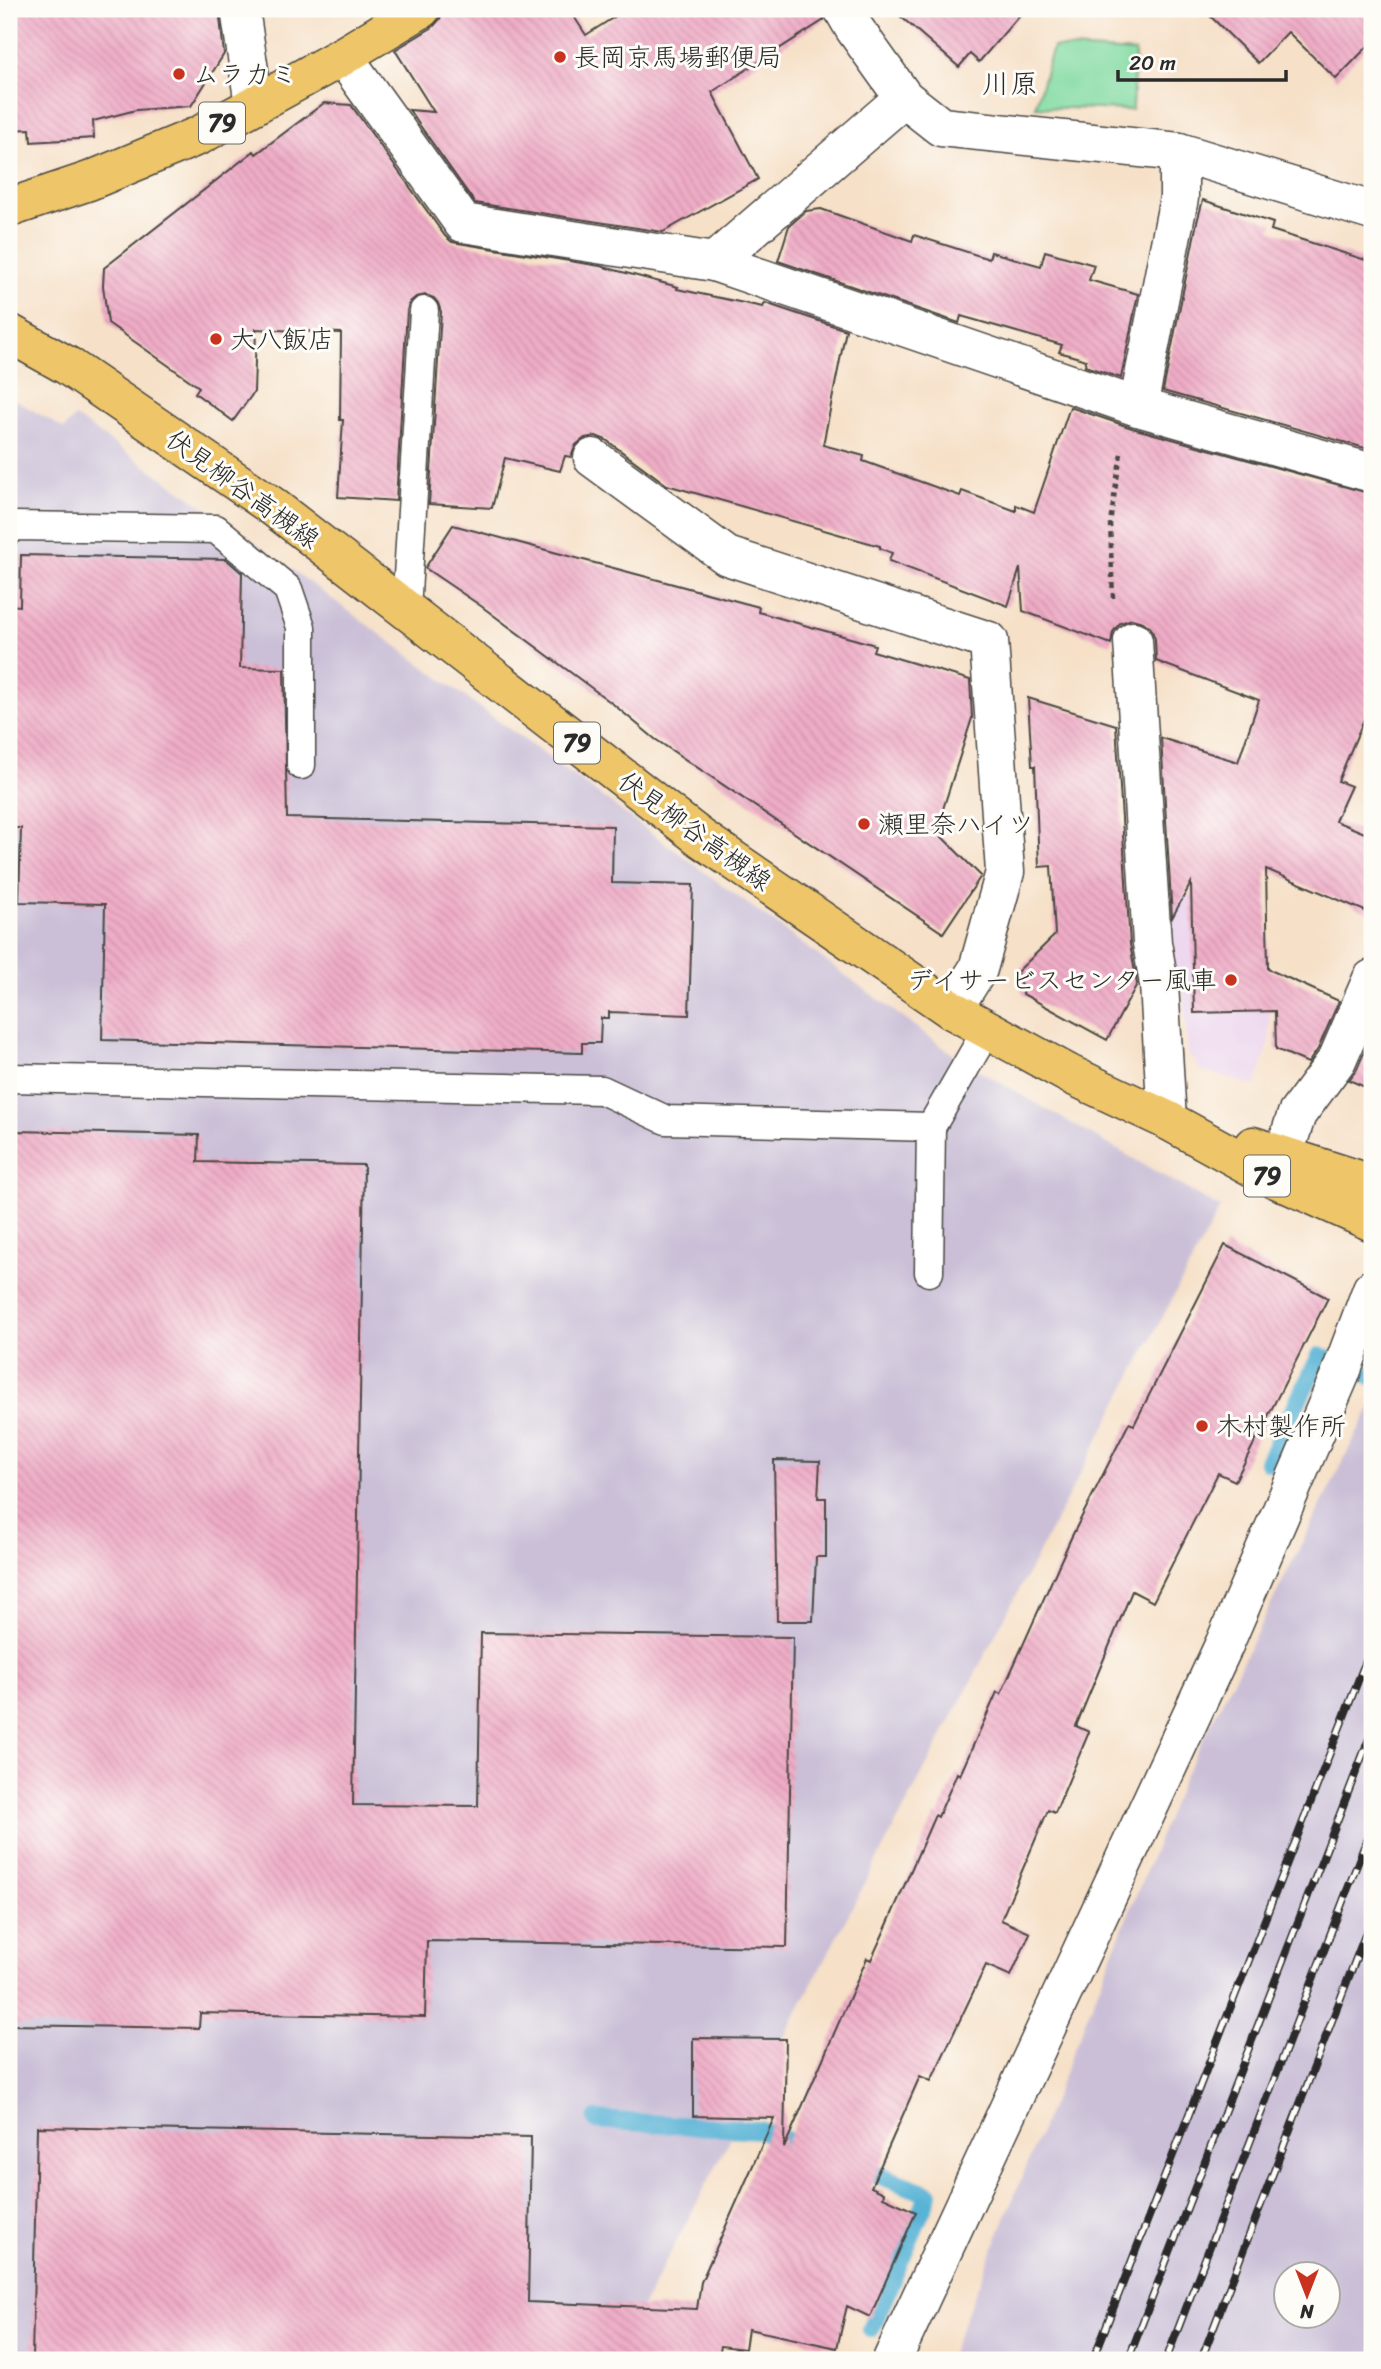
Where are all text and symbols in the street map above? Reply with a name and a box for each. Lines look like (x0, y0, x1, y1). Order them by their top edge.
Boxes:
place label: 長岡京馬場郵便局 (574, 34, 782, 80)
scale bar (1118, 38, 1286, 82)
text: 20 m (1129, 44, 1176, 82)
marker: 長岡京馬場郵便局 (552, 49, 568, 65)
place label: ムラカミ (193, 51, 296, 97)
district label: 川原 (982, 59, 1038, 108)
marker: ムラカミ (171, 66, 187, 82)
road number: 79 (199, 103, 245, 144)
place label: 大八飯店 (230, 316, 334, 362)
marker: 大八飯店 (208, 331, 224, 347)
street label: 伏見柳谷高槻線 (156, 417, 330, 561)
road number: 79 (554, 722, 600, 764)
street label: 伏見柳谷高槻線 (608, 759, 782, 903)
place label: 瀬里奈ハイツ (878, 801, 1034, 847)
marker: 瀬里奈ハイツ (856, 816, 872, 832)
place label: デイサービスセンター風車 (907, 957, 1217, 1003)
marker: デイサービスセンター風車 (1223, 972, 1239, 988)
road number: 79 (1244, 1156, 1290, 1196)
place label: 木村製作所 (1216, 1403, 1346, 1449)
marker: 木村製作所 (1194, 1418, 1210, 1434)
north arrow (1272, 2260, 1342, 2330)
text: N (1300, 2295, 1315, 2328)

